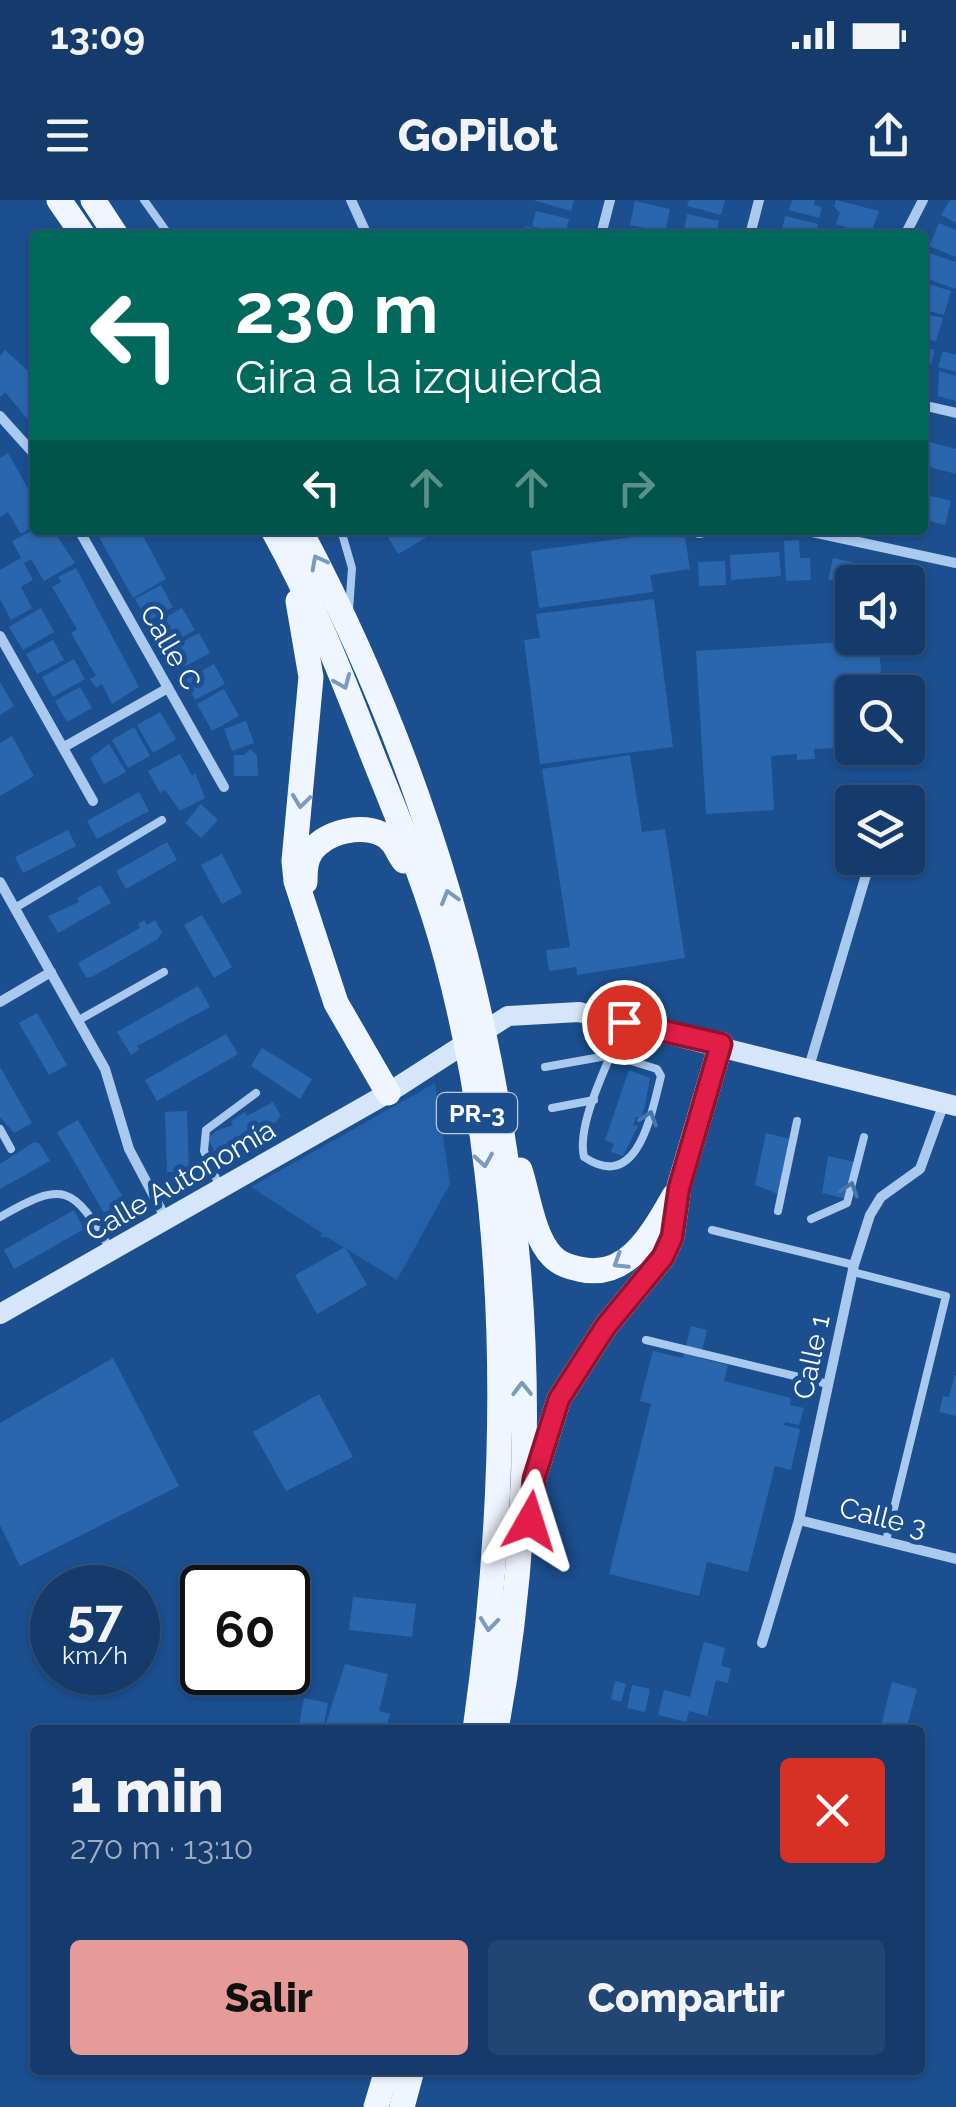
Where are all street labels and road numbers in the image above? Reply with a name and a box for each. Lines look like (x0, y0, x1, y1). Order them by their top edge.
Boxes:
street label: Calle C (133, 599, 208, 696)
road number: PR-3 (437, 1093, 517, 1133)
street label: Calle Autonomía (80, 1113, 281, 1248)
street label: Calle 1 (786, 1312, 836, 1402)
street label: Calle 3 (836, 1491, 930, 1544)

